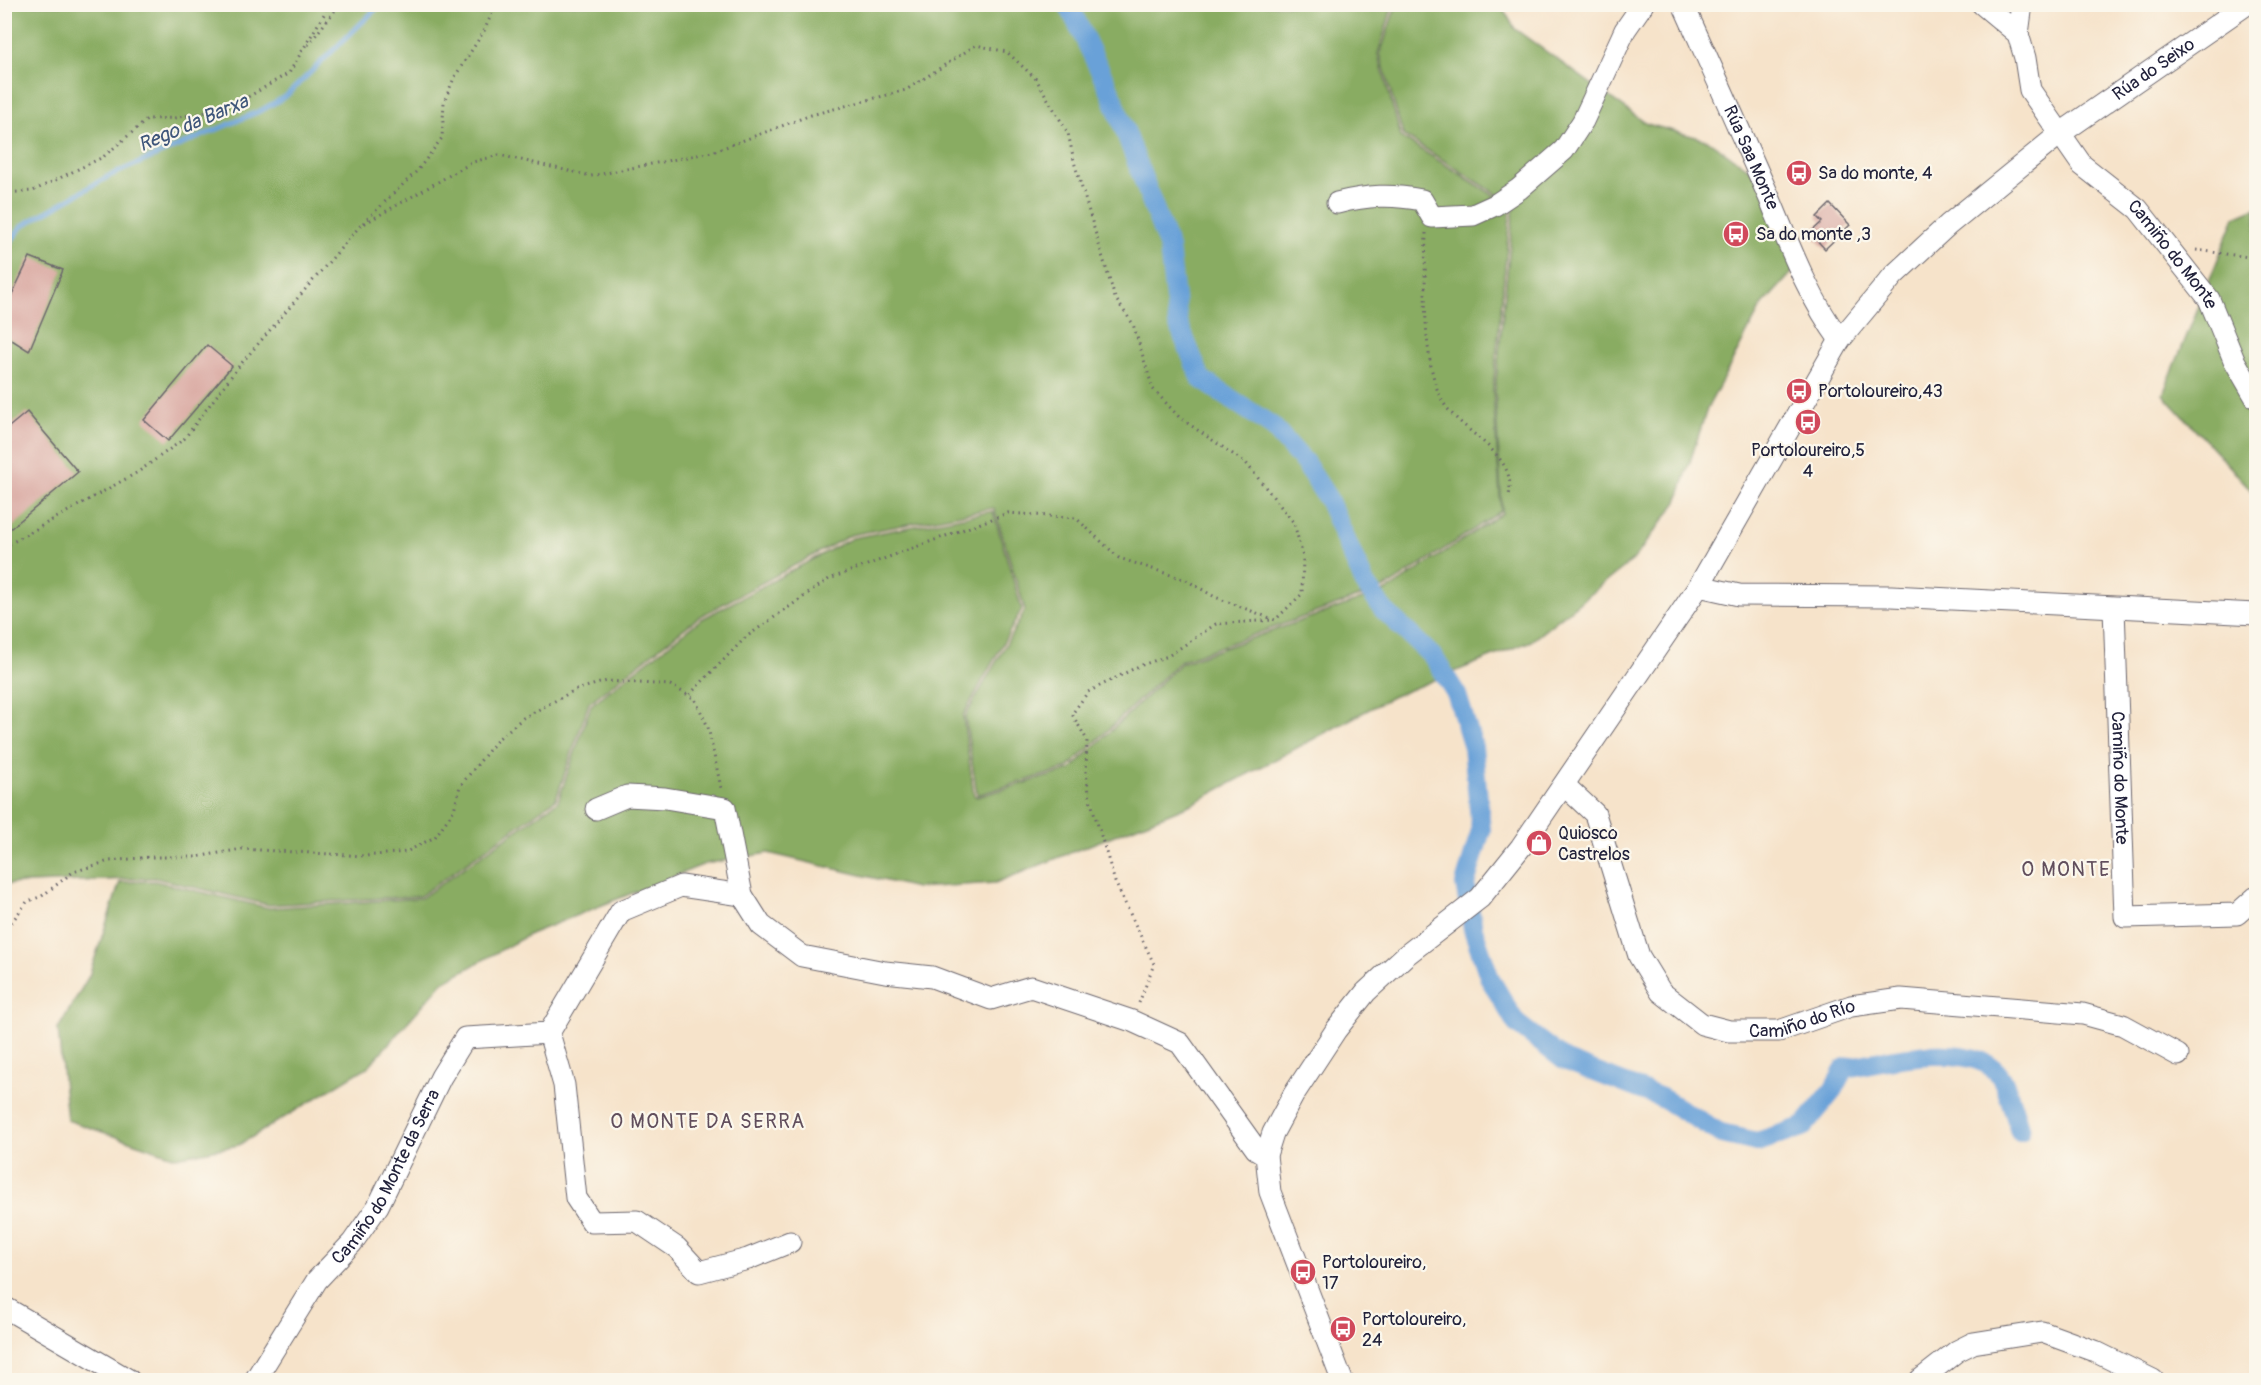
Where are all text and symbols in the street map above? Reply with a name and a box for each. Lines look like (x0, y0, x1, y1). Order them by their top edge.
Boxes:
street label: Rúa do Seixo (2108, 32, 2199, 105)
water label: Rego da Barxa (134, 88, 253, 157)
street label: Rúa Saa Monte (1718, 102, 1785, 213)
bus stop icon: Sa do monte, 4 (1784, 158, 1814, 188)
place label: Sa do monte, 4 (1818, 162, 1933, 185)
street label: Camiño do Monte (2124, 194, 2223, 312)
bus stop icon: Sa do monte ,3 (1721, 219, 1751, 249)
place label: Sa do monte ,3 (1756, 223, 1871, 246)
bus stop icon: Portoloureiro,43 (1784, 376, 1814, 406)
place label: Portoloureiro,43 (1818, 380, 1943, 403)
bus stop icon: Portoloureiro,5 4 (1793, 407, 1823, 437)
place label: Portoloureiro,5 4 (1751, 439, 1865, 483)
street label: Camiño do Monte (2106, 711, 2134, 845)
place label: Quiosco Castrelos (1558, 822, 1630, 866)
shop icon: Quiosco Castrelos (1524, 828, 1554, 858)
district label: O MONTE (2021, 857, 2111, 882)
street label: Camiño do Río (1749, 994, 1858, 1043)
street label: Camiño do Monte da Serra (326, 1085, 445, 1269)
district label: O MONTE DA SERRA (610, 1109, 806, 1134)
place label: Portoloureiro, 17 (1322, 1251, 1426, 1295)
bus stop icon: Portoloureiro, 17 (1288, 1257, 1318, 1287)
place label: Portoloureiro, 24 (1362, 1308, 1466, 1352)
bus stop icon: Portoloureiro, 24 (1328, 1314, 1358, 1344)

